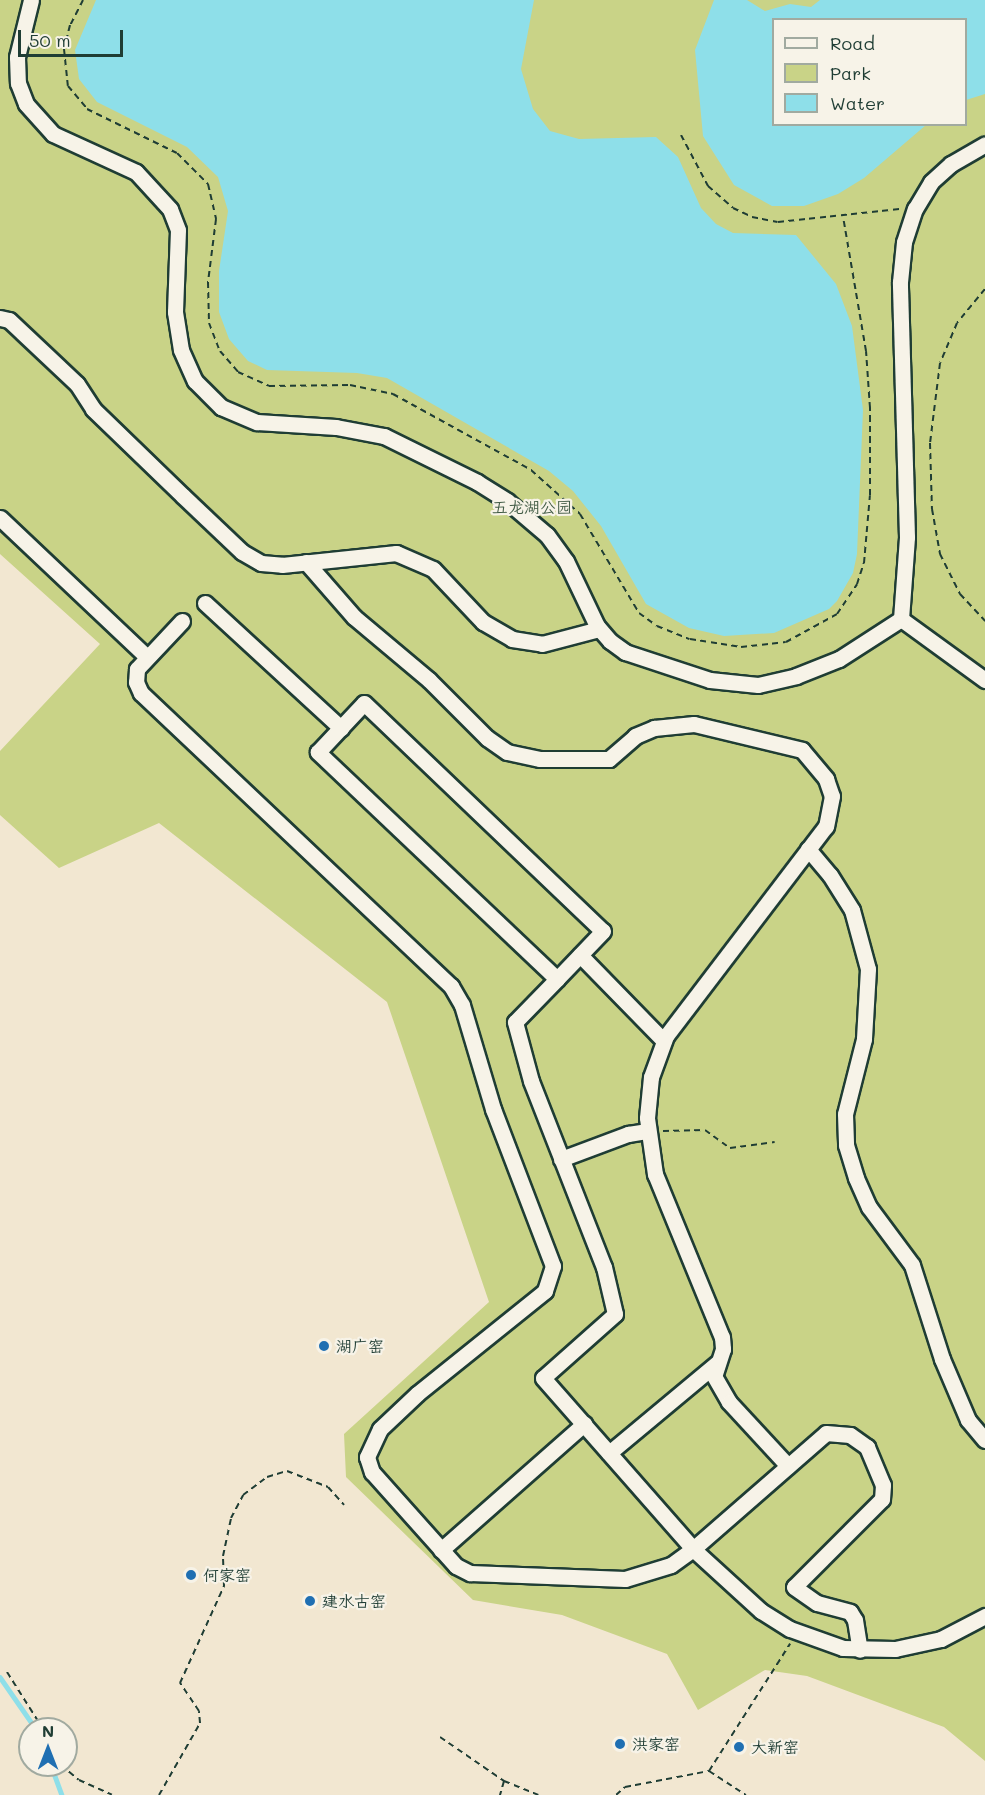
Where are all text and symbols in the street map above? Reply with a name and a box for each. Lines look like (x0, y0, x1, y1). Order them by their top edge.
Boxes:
scale bar (21, 18, 126, 56)
legend (772, 18, 967, 126)
text: 50 m (29, 28, 71, 52)
text: Road (830, 31, 875, 55)
text: Park (830, 61, 871, 85)
text: Water (830, 91, 885, 115)
park label: 五龙湖公园 (492, 497, 572, 517)
place label: 湖广窑 (336, 1336, 384, 1356)
marker: 湖广窑 (317, 1339, 331, 1353)
place label: 何家窑 (203, 1565, 251, 1585)
marker: 何家窑 (184, 1568, 198, 1582)
place label: 建水古窑 (322, 1591, 386, 1611)
marker: 建水古窑 (303, 1594, 317, 1608)
north arrow (18, 1717, 78, 1777)
text: N (42, 1720, 54, 1741)
place label: 洪家窑 (632, 1734, 680, 1754)
marker: 洪家窑 (613, 1737, 627, 1751)
place label: 大新窑 (751, 1737, 799, 1757)
marker: 大新窑 (732, 1740, 746, 1754)

